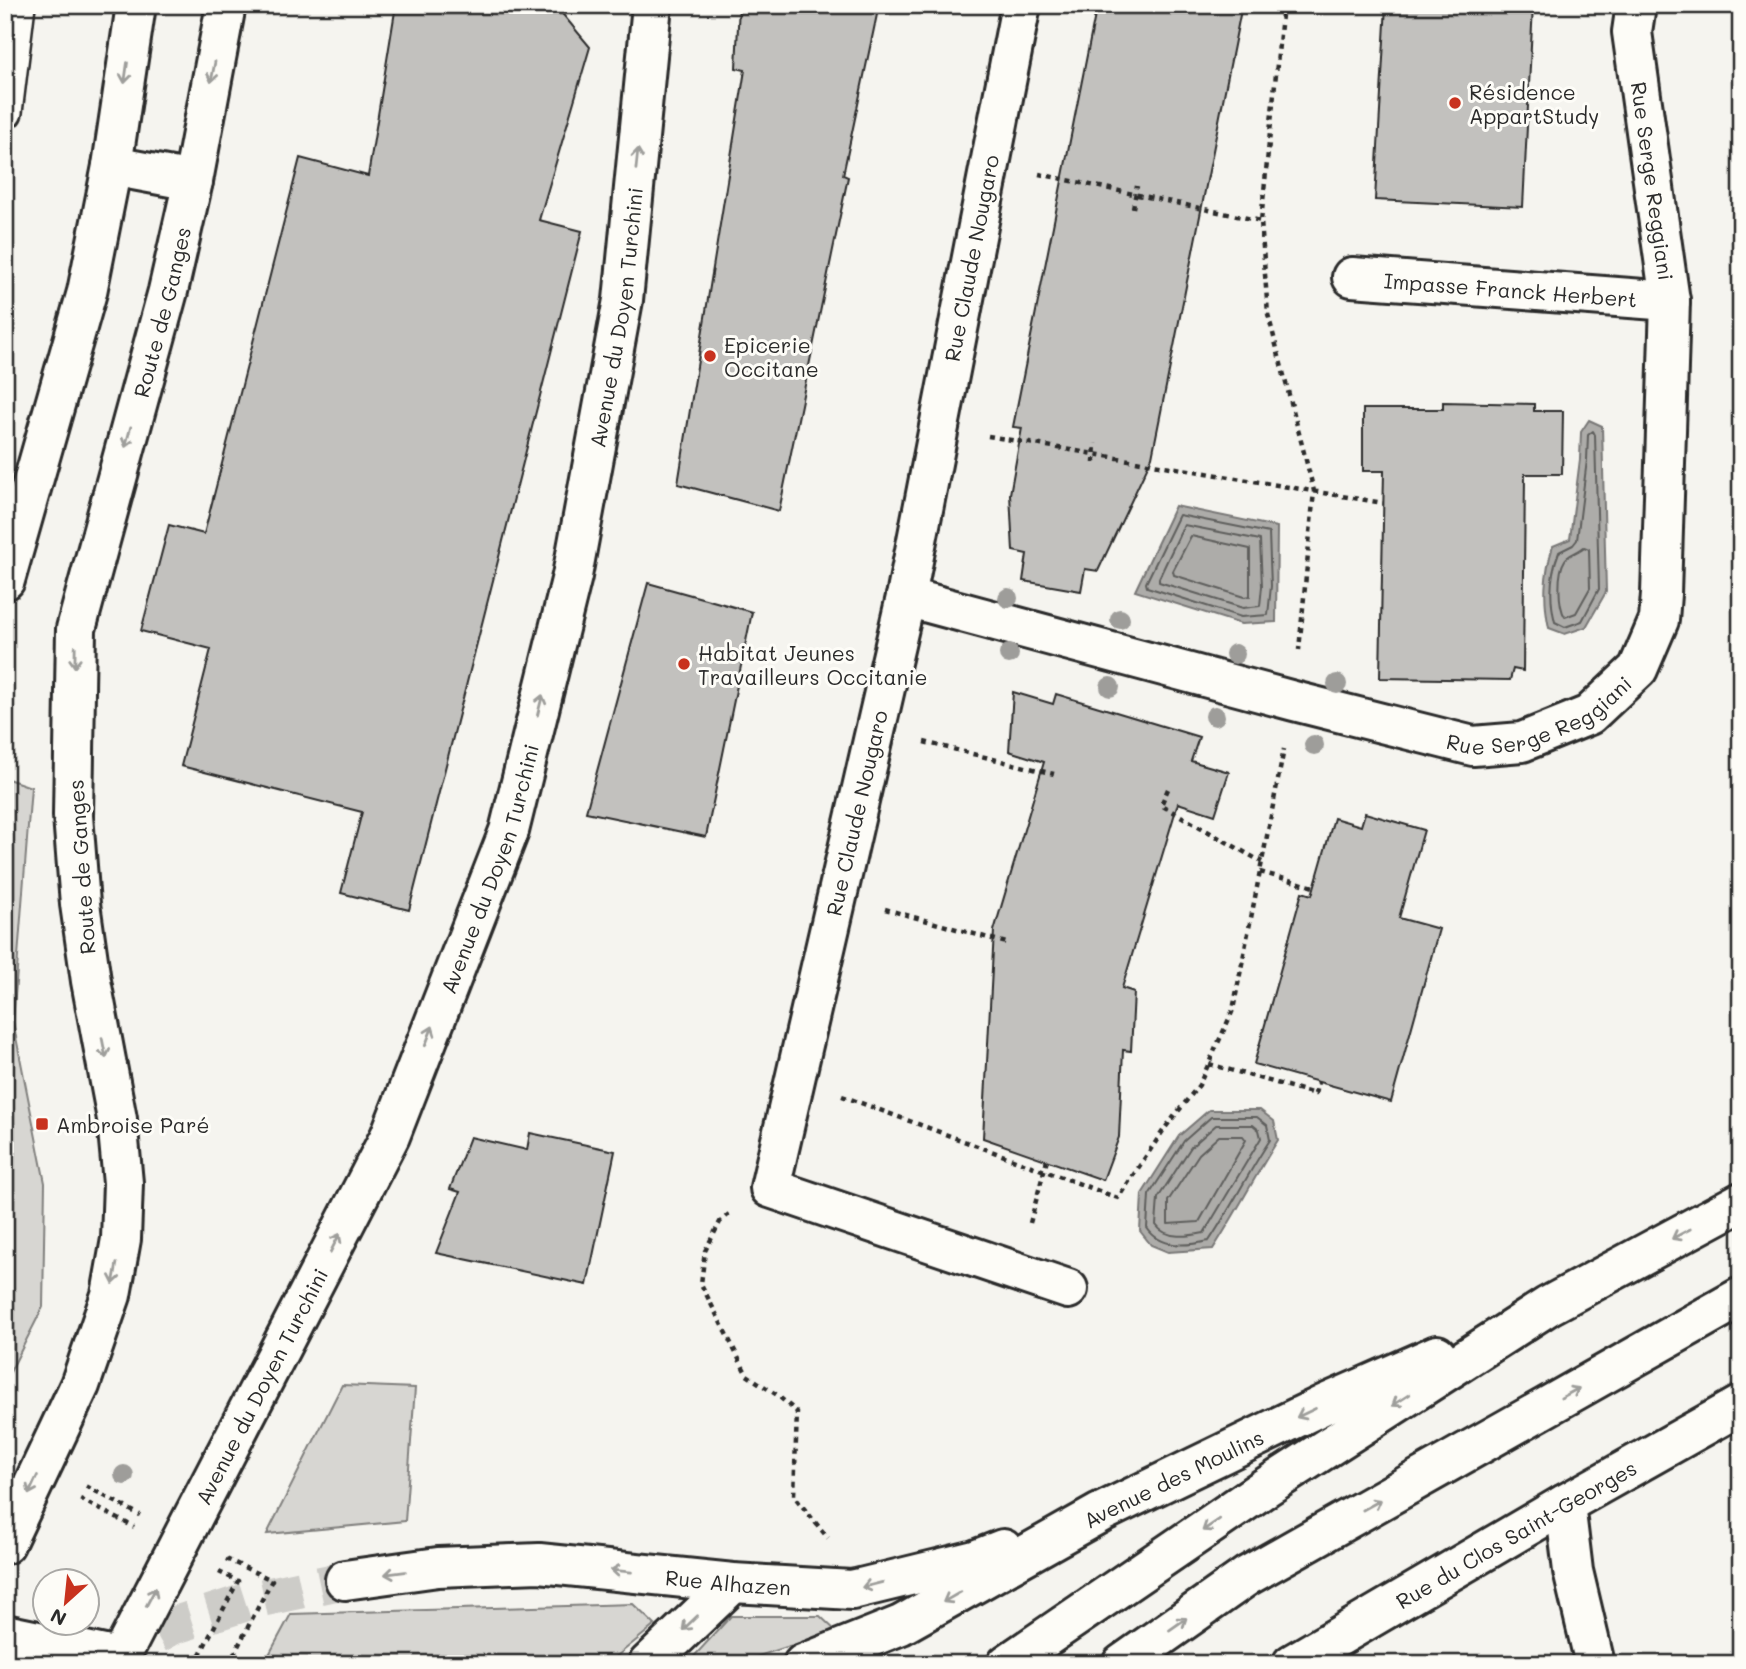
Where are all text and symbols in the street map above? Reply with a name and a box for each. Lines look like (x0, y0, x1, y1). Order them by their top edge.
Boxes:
one-way arrow (206, 60, 220, 83)
one-way arrow (119, 61, 132, 84)
place label: Résidence AppartStudy (1469, 78, 1599, 129)
street label: Rue Serge Reggiani (1626, 80, 1680, 282)
marker: Résidence AppartStudy (1447, 95, 1463, 111)
one-way arrow (631, 148, 644, 171)
street label: Rue Claude Nougaro (938, 152, 1004, 364)
street label: Avenue du Doyen Turchini (583, 186, 648, 449)
street label: Route de Ganges (126, 224, 196, 400)
street label: Impasse Franck Herbert (1383, 266, 1638, 312)
place label: Epicerie Occitane (724, 331, 819, 382)
marker: Epicerie Occitane (702, 348, 718, 364)
one-way arrow (121, 426, 134, 448)
place label: Habitat Jeunes Travailleurs Occitanie (698, 639, 928, 690)
one-way arrow (69, 646, 82, 669)
marker: Habitat Jeunes Travailleurs Occitanie (676, 656, 692, 672)
street label: Rue Serge Reggiani (1444, 669, 1637, 760)
one-way arrow (534, 694, 547, 717)
street label: Rue Claude Nougaro (819, 708, 893, 918)
street label: Avenue du Doyen Turchini (433, 741, 544, 997)
street label: Route de Ganges (61, 779, 101, 955)
one-way arrow (423, 1026, 436, 1048)
one-way arrow (98, 1036, 111, 1059)
place label: Ambroise Paré (56, 1111, 209, 1138)
marker: Ambroise Paré (34, 1116, 50, 1132)
one-way arrow (1671, 1227, 1691, 1241)
one-way arrow (328, 1233, 342, 1254)
one-way arrow (108, 1262, 121, 1285)
street label: Avenue du Doyen Turchini (188, 1263, 333, 1509)
one-way arrow (1559, 1386, 1579, 1400)
one-way arrow (1392, 1393, 1411, 1408)
one-way arrow (1296, 1407, 1317, 1421)
street label: Avenue des Moulins (1078, 1423, 1268, 1533)
street label: Rue du Clos Saint-Georges (1390, 1453, 1641, 1614)
one-way arrow (26, 1474, 39, 1495)
one-way arrow (1361, 1498, 1381, 1512)
one-way arrow (1202, 1518, 1221, 1532)
street label: Rue Alhazen (664, 1563, 792, 1600)
one-way arrow (610, 1565, 633, 1578)
one-way arrow (384, 1567, 407, 1580)
north arrow (32, 1568, 102, 1638)
one-way arrow (861, 1579, 884, 1593)
one-way arrow (144, 1588, 158, 1608)
one-way arrow (943, 1590, 963, 1604)
text: N (46, 1603, 70, 1632)
one-way arrow (682, 1615, 699, 1632)
one-way arrow (1168, 1617, 1187, 1631)

